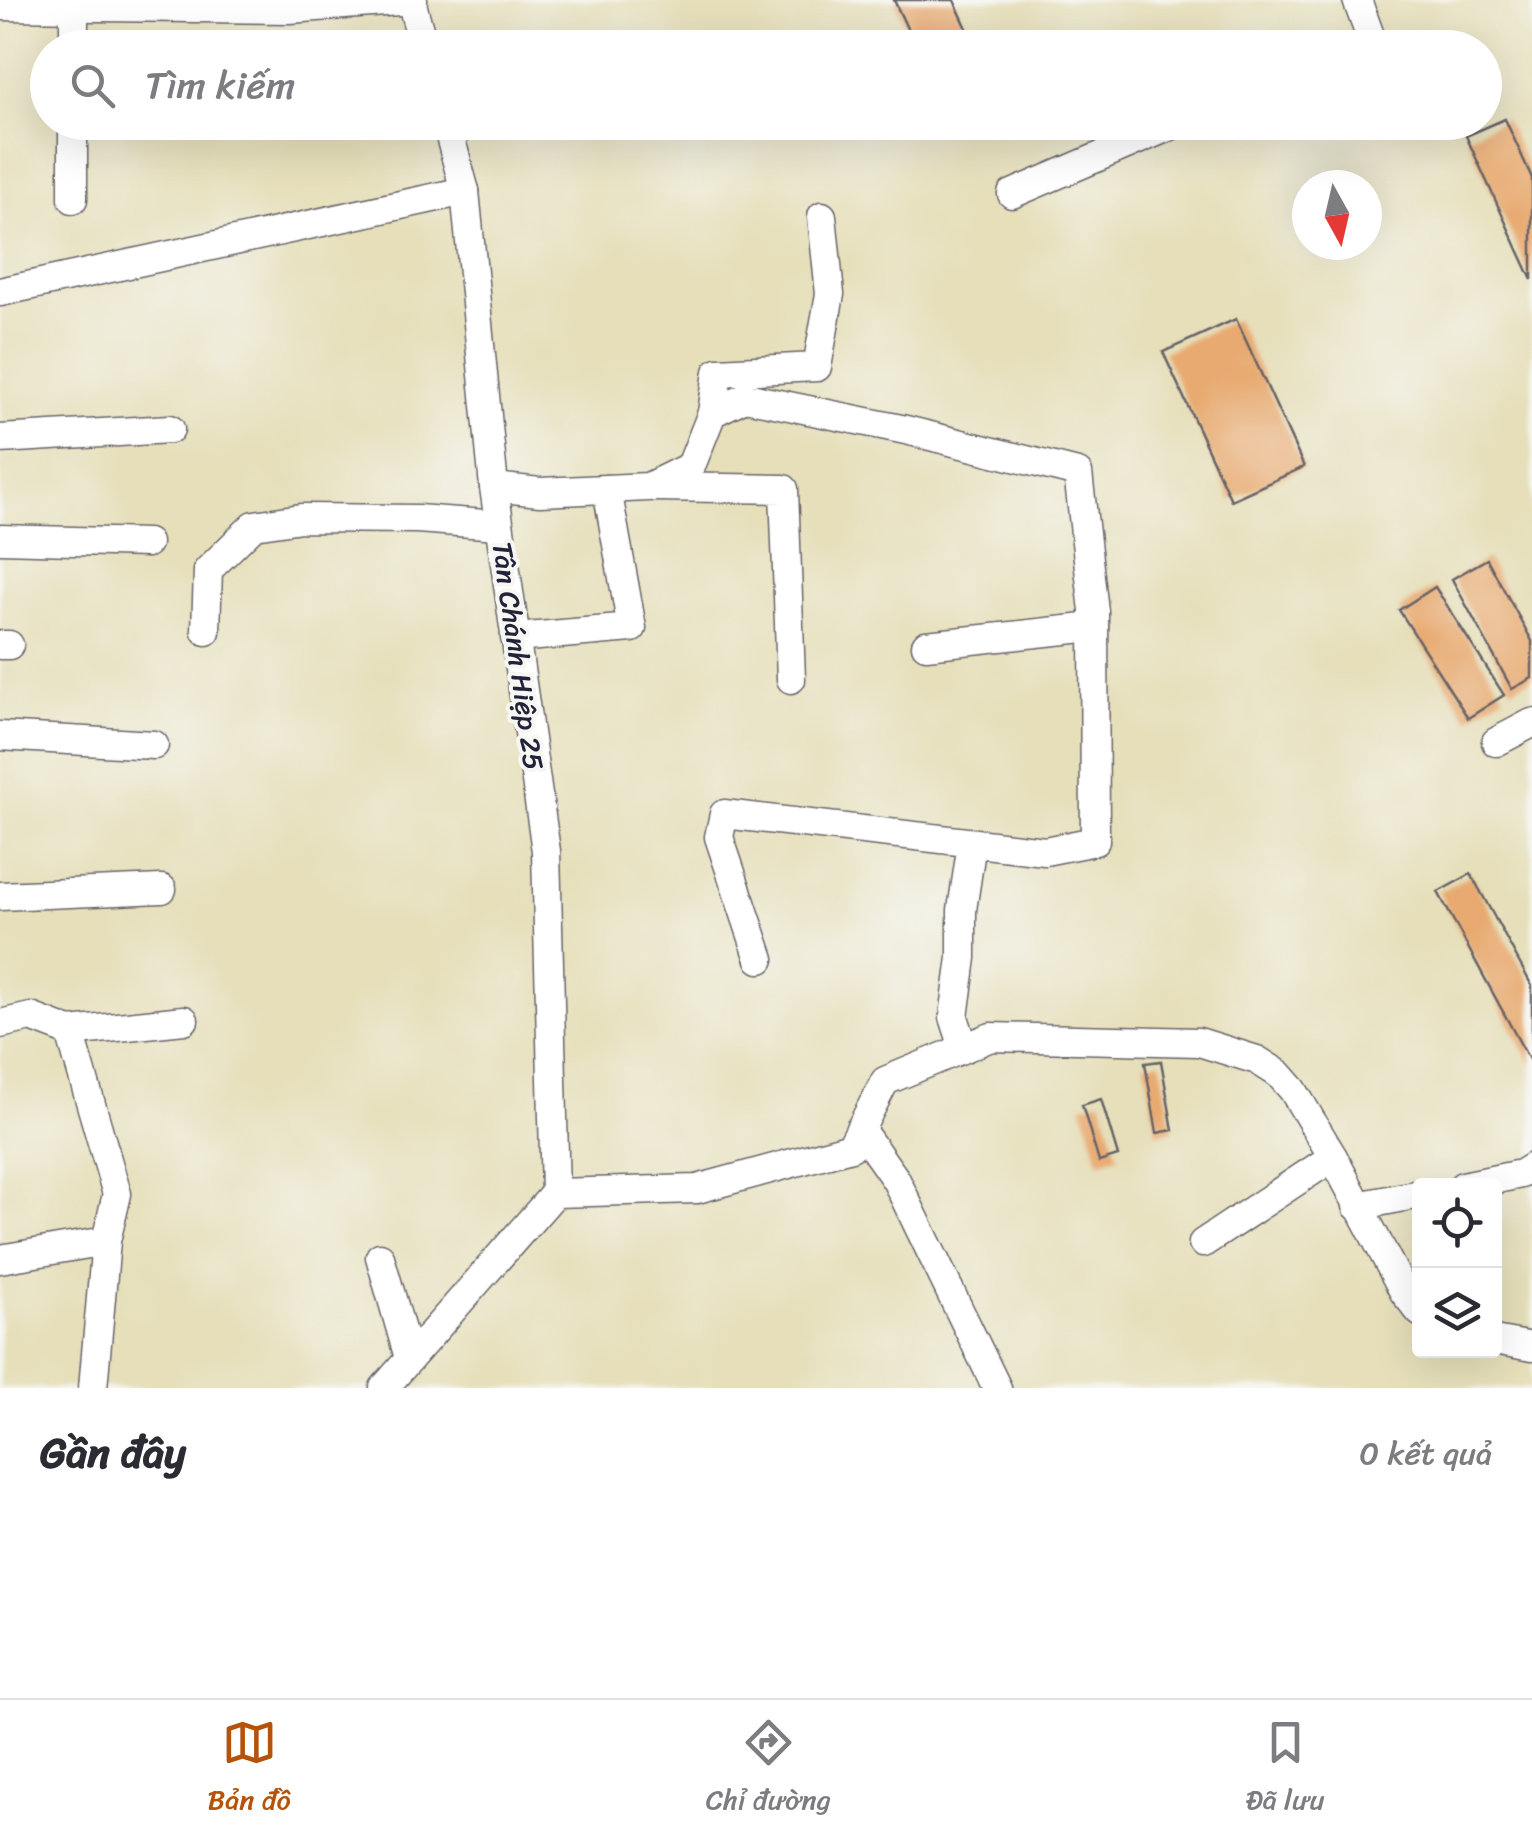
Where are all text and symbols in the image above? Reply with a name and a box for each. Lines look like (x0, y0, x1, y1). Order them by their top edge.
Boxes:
search box (30, 30, 1502, 140)
text: Tìm kiếm (145, 52, 295, 119)
icon: search (65, 58, 120, 113)
north arrow (1292, 170, 1382, 260)
street label: Tân Chánh Hiệp 25 (478, 539, 558, 773)
map controls (1412, 1178, 1502, 1358)
button: locate (1412, 1178, 1502, 1268)
button: layers (1412, 1268, 1502, 1358)
text: Gần đây (40, 1416, 186, 1490)
text: 0 kết quả (1359, 1425, 1492, 1482)
tab: Bản đồ (208, 1715, 291, 1824)
tab: Chỉ đường (706, 1715, 831, 1824)
tab: Đã lưu (1246, 1715, 1324, 1824)

